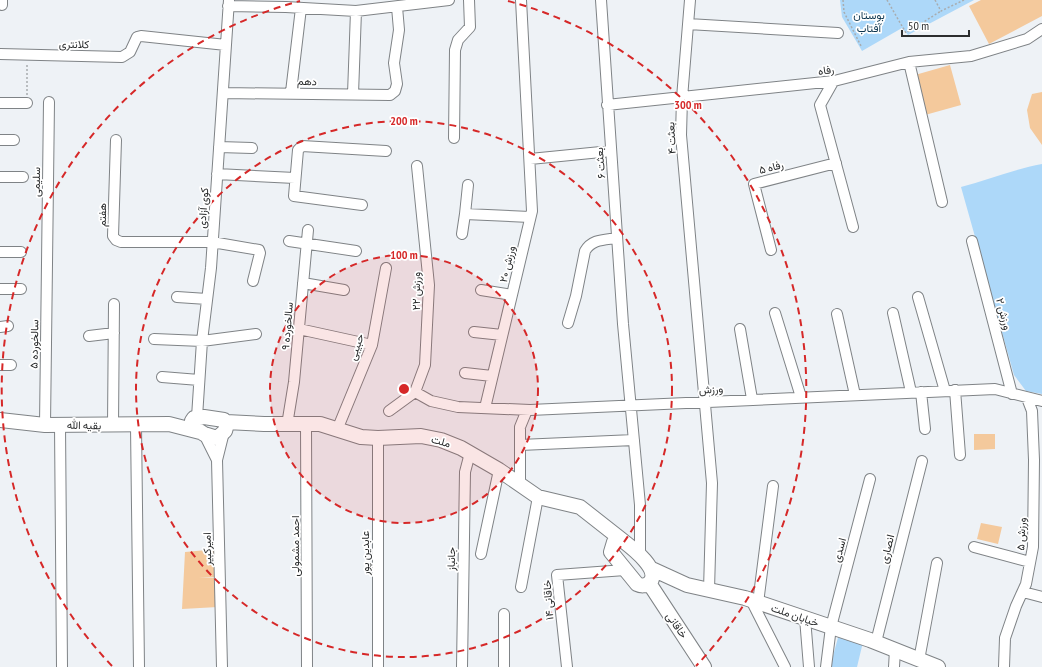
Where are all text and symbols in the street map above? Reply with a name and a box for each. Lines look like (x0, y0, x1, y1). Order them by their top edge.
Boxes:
park label: بوستان آفتاب (853, 8, 885, 35)
scale bar (902, 12, 969, 38)
text: 50 m (908, 18, 929, 33)
street label: کلانتری (59, 37, 90, 51)
street label: رفاه (817, 62, 835, 78)
street label: دهم (297, 74, 317, 89)
text: 300 m (674, 97, 702, 112)
text: 200 m (390, 113, 418, 128)
street label: بعثت ۴ (663, 121, 679, 155)
street label: بعثت ۶ (592, 147, 608, 179)
street label: رفاه ۵ (757, 157, 785, 177)
street label: سلیمی (29, 167, 43, 197)
street label: کوی آزادی (195, 187, 211, 229)
street label: هفتم (95, 203, 110, 227)
street label: ورزش ۲۰ (496, 244, 518, 284)
text: 100 m (390, 247, 418, 262)
street label: ورزش ۲۲ (409, 272, 423, 310)
street label: ورزش ۲ (993, 296, 1015, 332)
street label: سالخورده ۹ (278, 301, 296, 351)
street label: سالخورده ۵ (27, 319, 41, 369)
street label: حبیبی (345, 332, 367, 362)
street label: ورزش (698, 381, 724, 397)
centre of rings (397, 382, 411, 396)
street label: بقیه الله (67, 418, 101, 432)
street label: ملت (430, 432, 452, 450)
street label: احمد مشمولی (288, 515, 302, 577)
street label: ورزش ۵ (1013, 517, 1029, 551)
street label: عابدین پور (358, 531, 373, 576)
street label: امیرکبیر (200, 532, 214, 567)
street label: انصاری (877, 533, 897, 565)
street label: اسدی (829, 536, 849, 564)
street label: جانباز (444, 547, 458, 572)
street label: خاقانی ۱۴ (540, 579, 556, 621)
street label: خیابان ملت (769, 600, 821, 630)
street label: خاقانی (663, 609, 691, 641)

